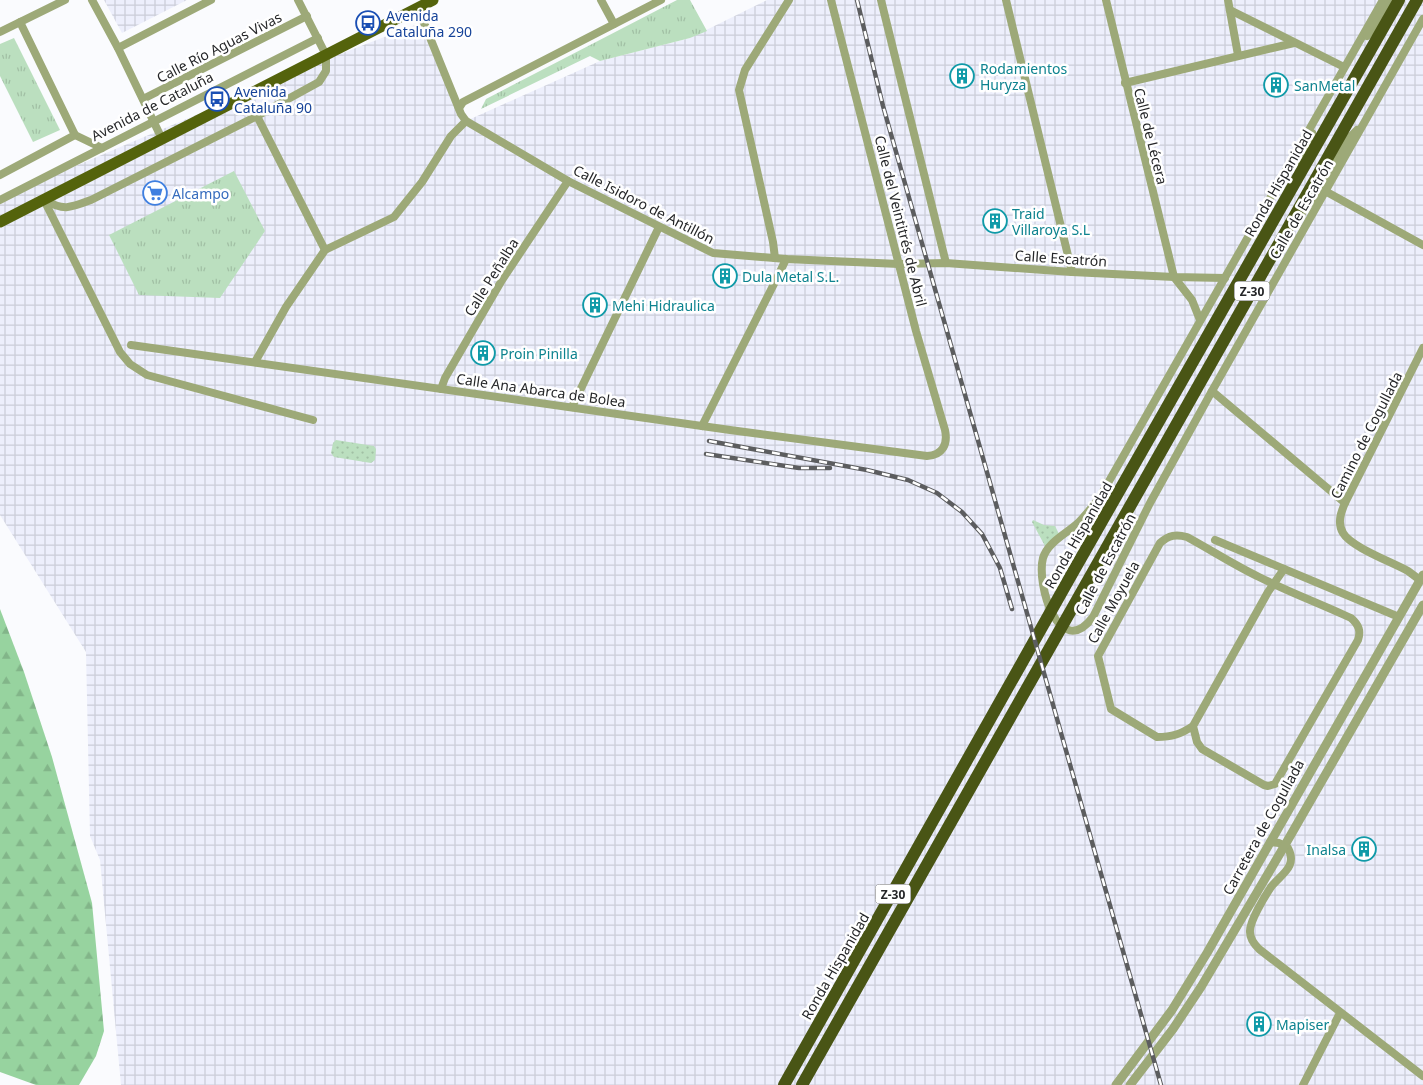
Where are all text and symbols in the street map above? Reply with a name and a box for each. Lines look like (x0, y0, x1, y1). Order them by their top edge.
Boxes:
place label: Avenida Cataluña 290 (386, 6, 472, 41)
street label: Calle Río Aguas Vivas (153, 7, 285, 87)
bus stop icon: Avenida Cataluña 290 (355, 10, 381, 36)
place label: Rodamientos Huryza (980, 59, 1067, 94)
building icon: Rodamientos Huryza (949, 63, 975, 89)
street label: Avenida de Cataluña (88, 67, 216, 145)
building icon: SanMetal (1263, 72, 1289, 98)
place label: SanMetal (1294, 76, 1355, 95)
place label: Avenida Cataluña 90 (234, 82, 312, 117)
bus stop icon: Avenida Cataluña 90 (204, 86, 230, 112)
street label: Calle de Lécera (1130, 86, 1172, 186)
street label: Ronda Hispanidad (1240, 126, 1316, 240)
street label: Calle del Veintitrés de Abril (871, 133, 931, 309)
street label: Calle de Escatrón (1265, 156, 1337, 262)
street label: Calle Isidoro de Antillón (570, 160, 718, 248)
supermarket icon: Alcampo (142, 180, 168, 206)
place label: Alcampo (172, 184, 229, 203)
place label: Traid Villaroya S.L (1012, 204, 1090, 239)
building icon: Traid Villaroya S.L (982, 208, 1008, 234)
street label: Calle Peñalba (460, 234, 522, 320)
street label: Calle Escatrón (1014, 245, 1108, 271)
building icon: Dula Metal S.L. (712, 263, 738, 289)
place label: Dula Metal S.L. (742, 267, 839, 286)
road number: Z-30 (1234, 282, 1270, 300)
building icon: Mehi Hidraulica (582, 292, 608, 318)
place label: Mehi Hidraulica (612, 296, 715, 315)
building icon: Proin Pinilla (470, 340, 496, 366)
place label: Proin Pinilla (500, 344, 578, 363)
street label: Camino de Cogullada (1326, 368, 1406, 502)
street label: Calle Ana Abarca de Bolea (455, 369, 627, 411)
street label: Ronda Hispanidad (1040, 478, 1116, 592)
street label: Calle de Escatrón (1070, 510, 1140, 618)
street label: Calle Moyuela (1083, 557, 1143, 647)
street label: Carretera de Cogullada (1218, 756, 1308, 898)
building icon: Inalsa (1351, 836, 1377, 862)
place label: Inalsa (1307, 840, 1346, 859)
road number: Z-30 (876, 884, 910, 904)
street label: Ronda Hispanidad (797, 909, 873, 1023)
building icon: Mapiser (1246, 1011, 1272, 1037)
place label: Mapiser (1276, 1015, 1329, 1034)

